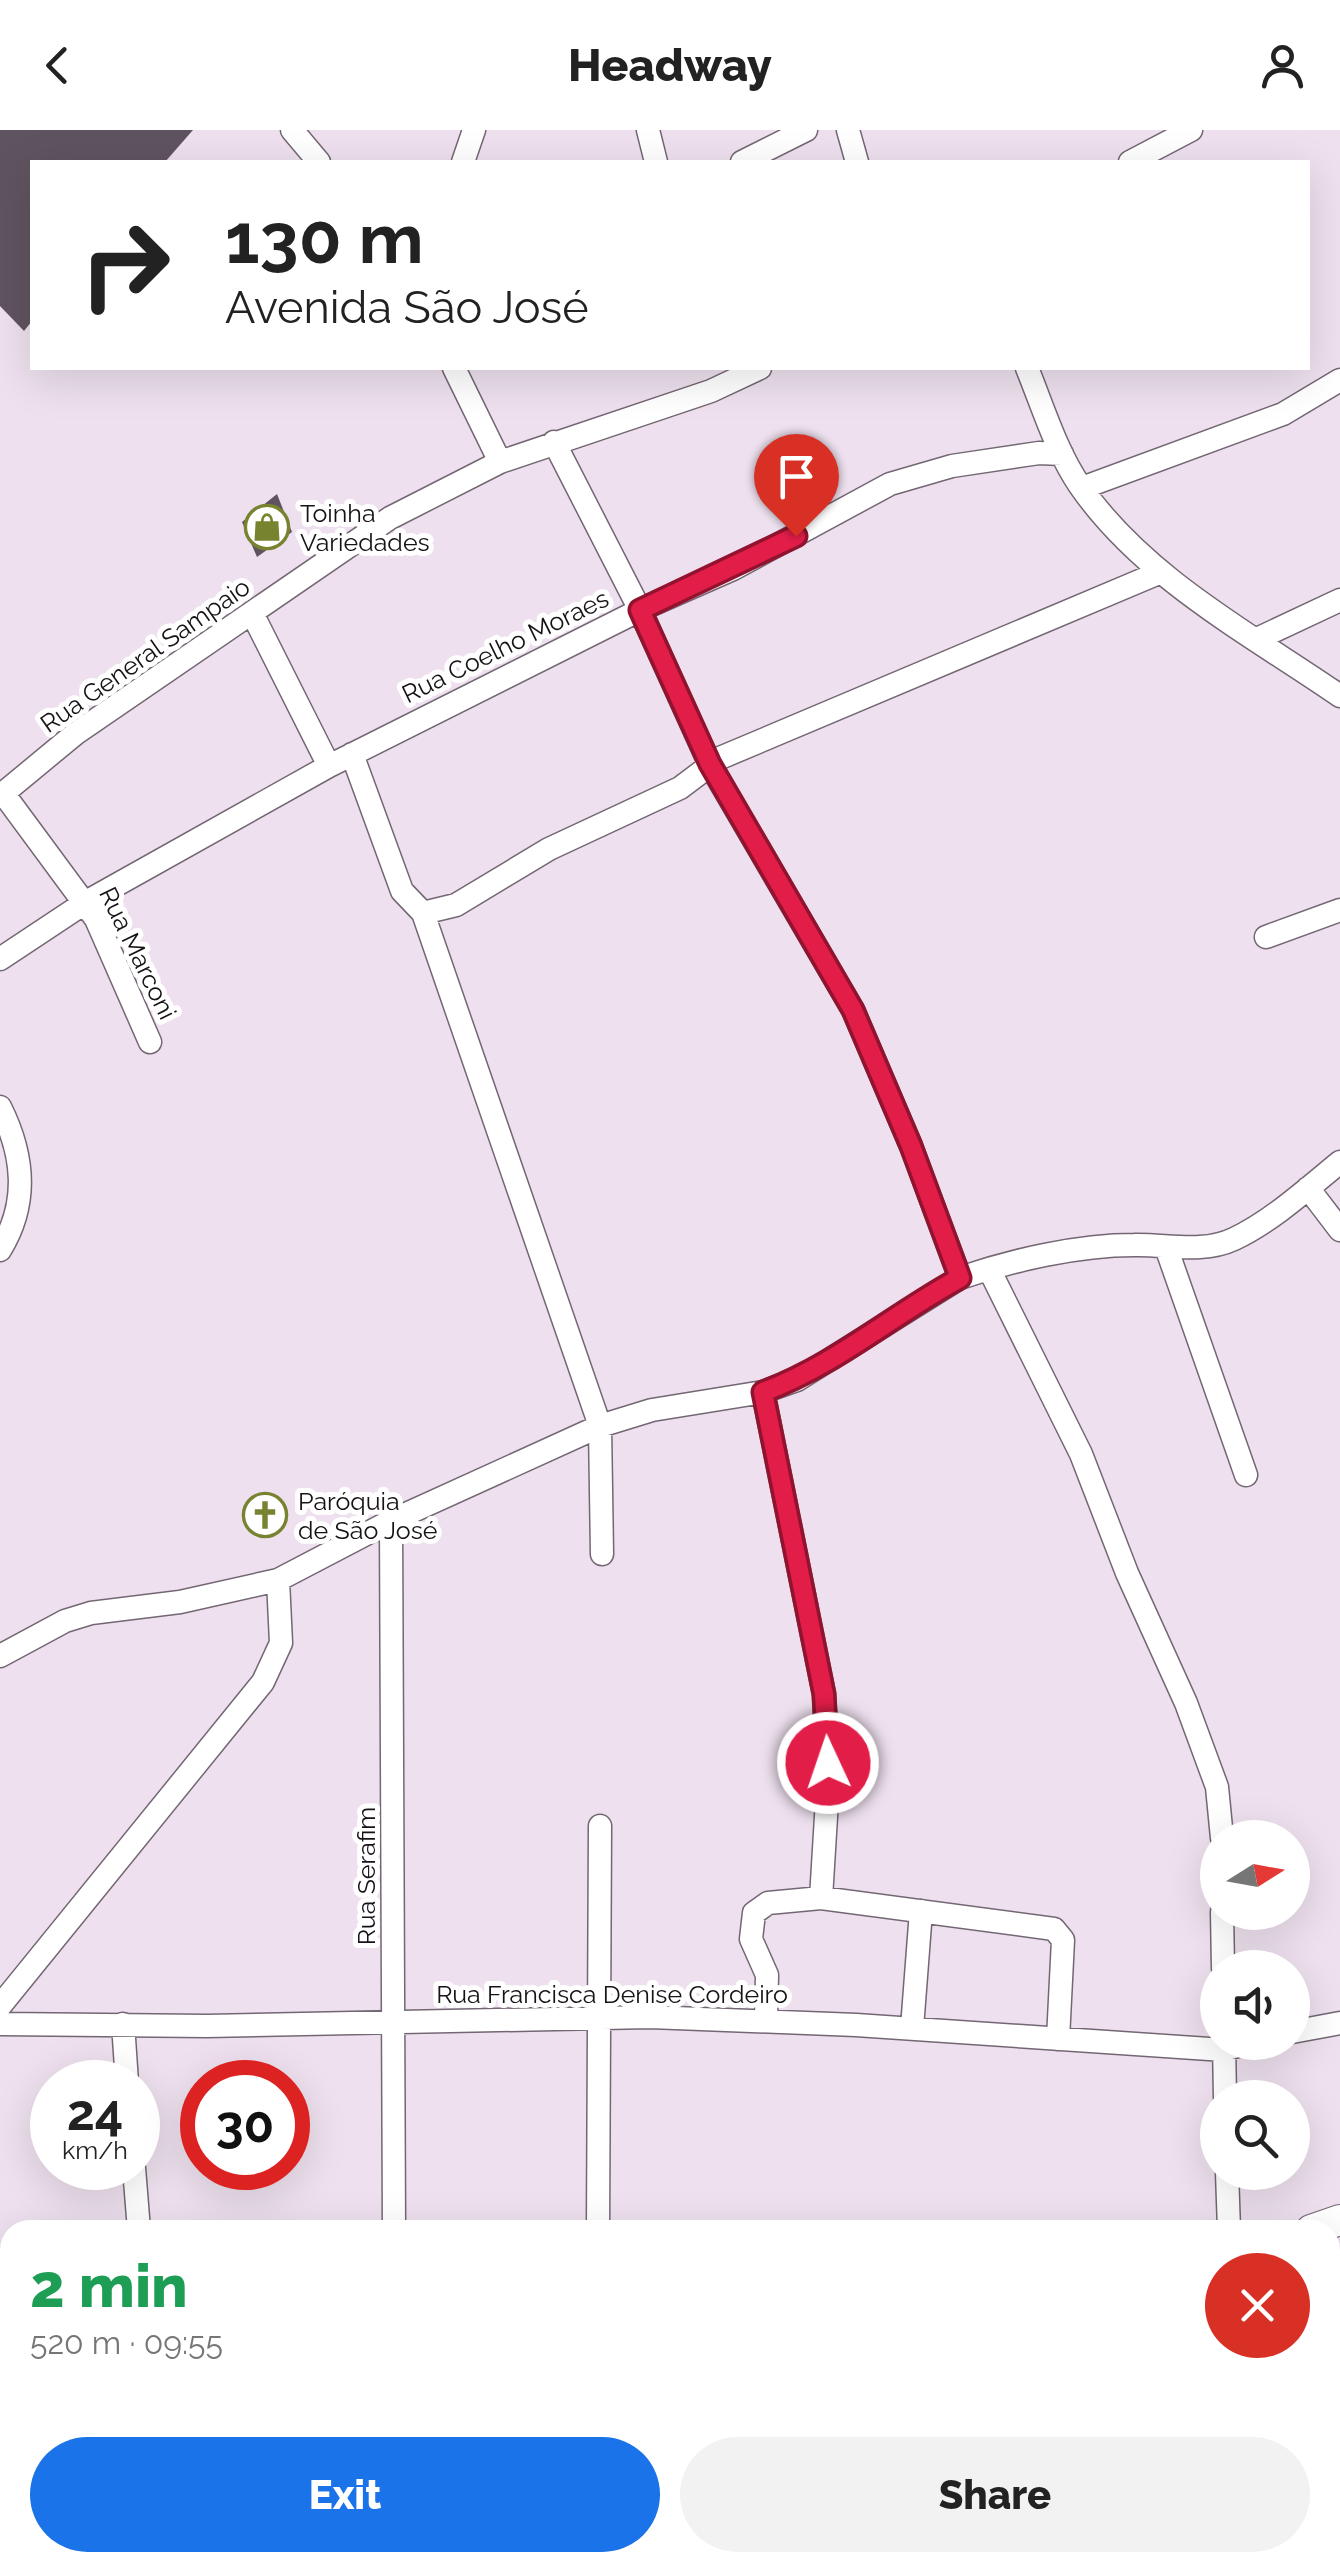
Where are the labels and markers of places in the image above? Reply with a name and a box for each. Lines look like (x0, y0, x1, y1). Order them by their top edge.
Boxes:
pin (754, 434, 839, 537)
place label: Toinha Variedades (300, 498, 430, 557)
shop icon: Toinha Variedades (244, 504, 290, 550)
place label: Paróquia de São José (298, 1486, 437, 1545)
church icon: Paróquia de São José (242, 1492, 288, 1538)

